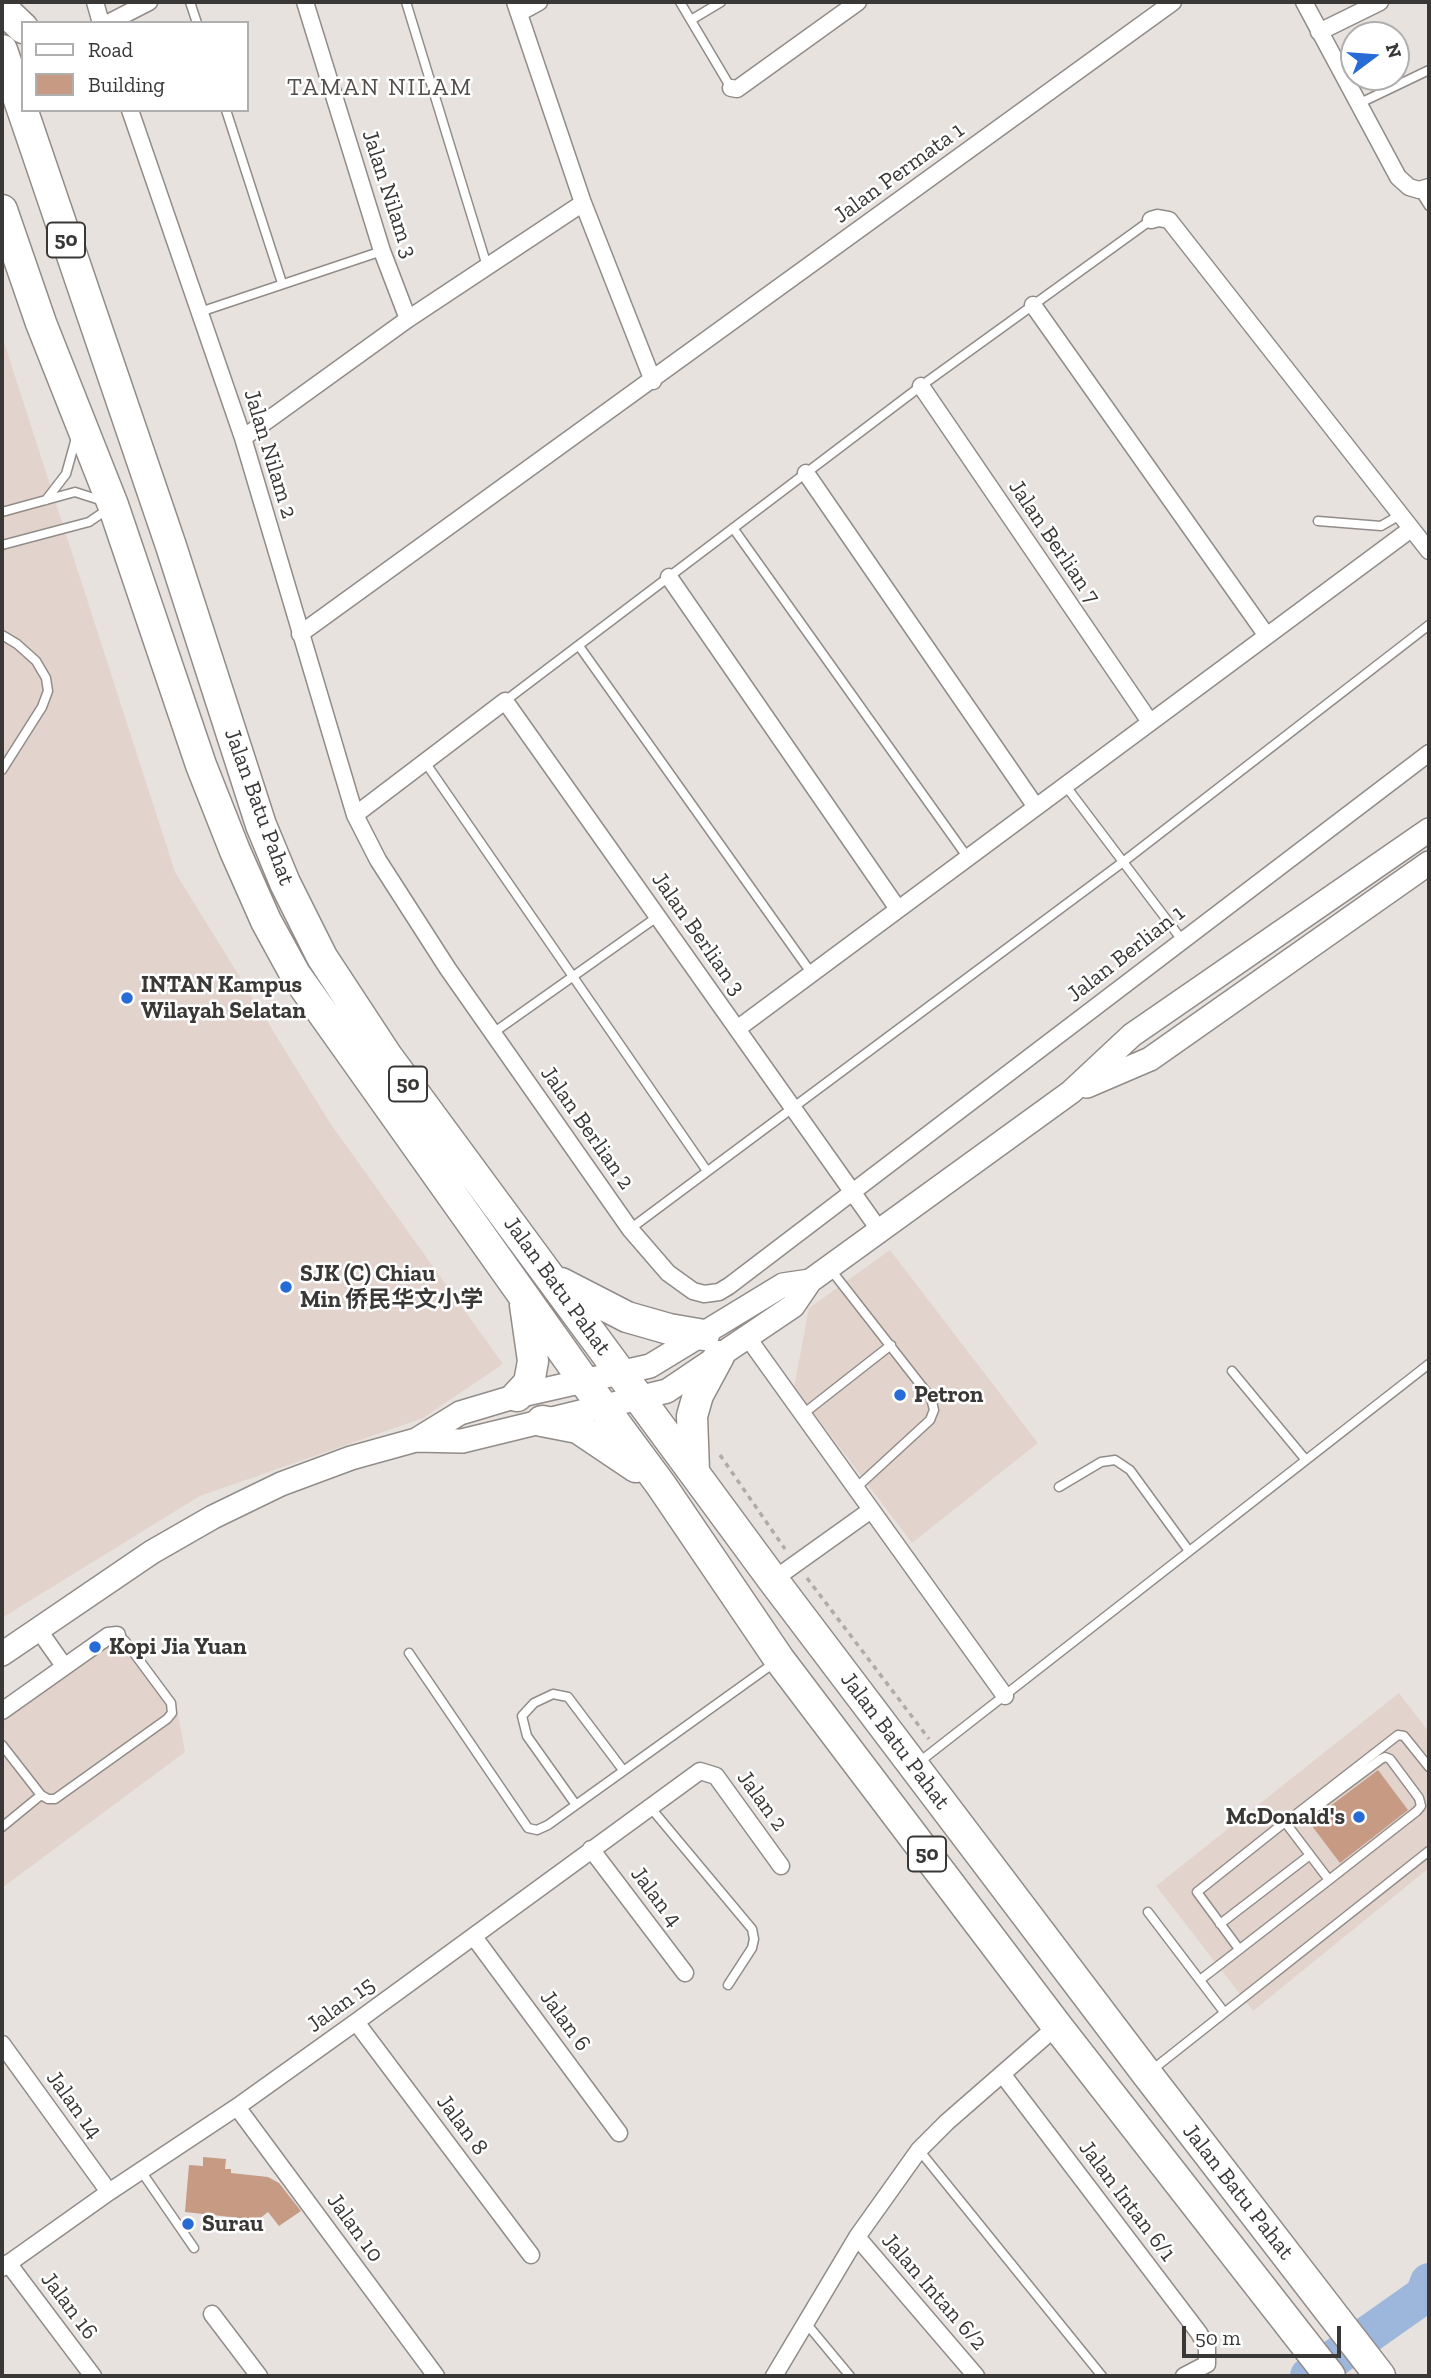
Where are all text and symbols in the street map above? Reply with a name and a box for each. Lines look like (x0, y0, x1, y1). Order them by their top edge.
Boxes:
legend (21, 21, 248, 112)
north arrow (1340, 21, 1410, 91)
text: Road (88, 37, 133, 62)
text: N (1381, 41, 1407, 61)
text: Building (88, 72, 165, 97)
district label: TAMAN NILAM (288, 74, 472, 102)
street label: Jalan Permata 1 (828, 116, 970, 230)
street label: Jalan Nilam 3 (355, 126, 423, 262)
road number: 50 (47, 222, 85, 258)
street label: Jalan Nilam 2 (237, 386, 303, 522)
street label: Jalan Berlian 7 (1002, 475, 1106, 609)
street label: Jalan Batu Pahat (218, 725, 300, 889)
street label: Jalan Berlian 3 (645, 867, 751, 1001)
street label: Jalan Berlian 1 (1062, 899, 1190, 1009)
place label: INTAN Kampus Wilayah Selatan (141, 971, 306, 1025)
marker: INTAN Kampus Wilayah Selatan (119, 990, 135, 1006)
street label: Jalan Berlian 2 (534, 1061, 640, 1195)
road number: 50 (389, 1066, 427, 1102)
street label: Jalan Batu Pahat (497, 1211, 617, 1361)
place label: SJK (C) Chiau Min 侨民华文小学 (300, 1260, 483, 1314)
marker: SJK (C) Chiau Min 侨民华文小学 (278, 1279, 294, 1295)
place label: Petron (914, 1381, 983, 1409)
marker: Petron (892, 1387, 908, 1403)
place label: Kopi Jia Yuan (109, 1633, 247, 1661)
marker: Kopi Jia Yuan (87, 1639, 103, 1655)
street label: Jalan Batu Pahat (834, 1667, 956, 1815)
street label: Jalan 2 (731, 1765, 793, 1837)
place label: McDonald's (1226, 1803, 1345, 1831)
marker: McDonald's (1351, 1809, 1367, 1825)
road number: 50 (908, 1836, 946, 1871)
street label: Jalan 4 (624, 1861, 688, 1933)
street label: Jalan 15 (302, 1971, 380, 2039)
street label: Jalan 6 (534, 1985, 596, 2057)
street label: Jalan 14 (40, 2065, 108, 2145)
street label: Jalan 8 (430, 2089, 494, 2161)
street label: Jalan Batu Pahat (1176, 2119, 1300, 2265)
street label: Jalan Intan 6/1 (1073, 2135, 1181, 2267)
street label: Jalan 10 (321, 2188, 389, 2268)
place label: Surau (202, 2210, 264, 2238)
marker: Surau (180, 2216, 196, 2232)
street label: Jalan Intan 6/2 (875, 2228, 993, 2356)
street label: Jalan 16 (35, 2267, 103, 2345)
scale bar (1186, 2312, 1345, 2356)
text: 50 m (1195, 2325, 1241, 2350)

